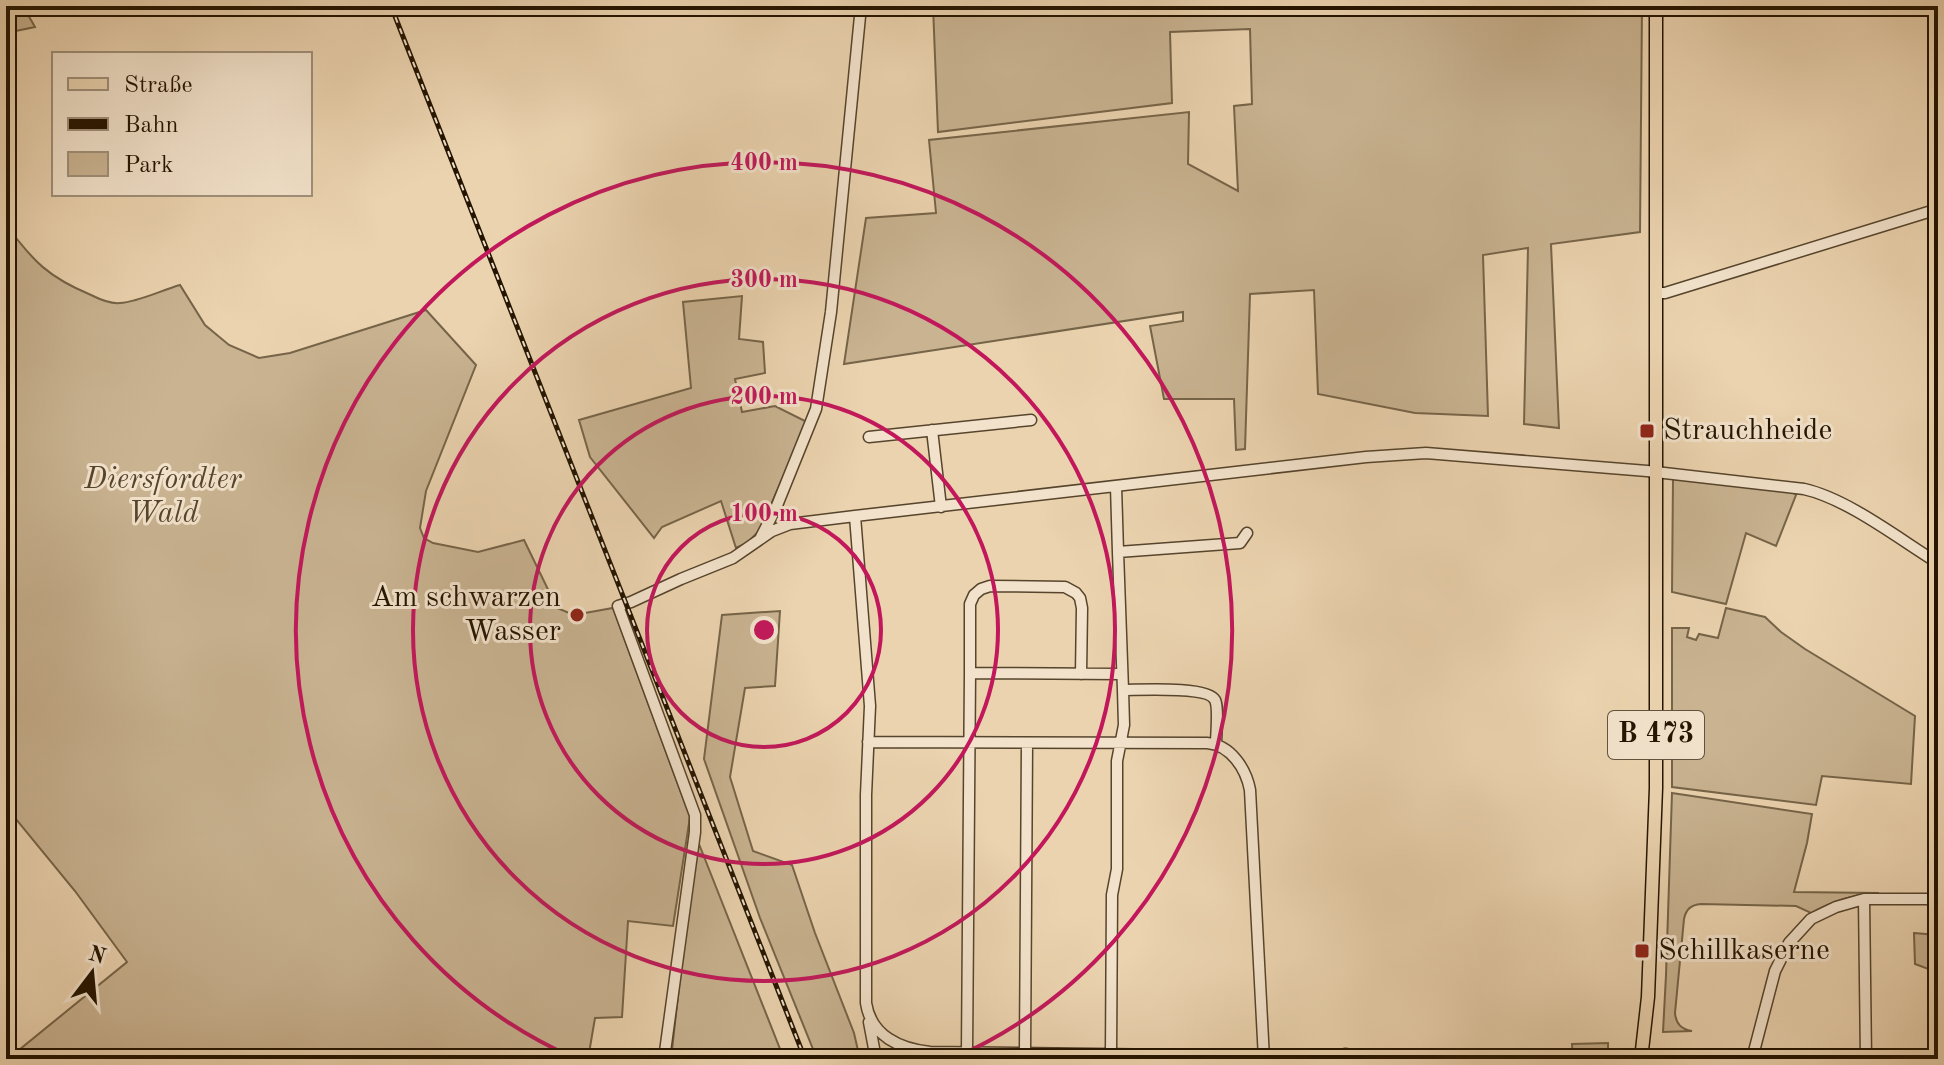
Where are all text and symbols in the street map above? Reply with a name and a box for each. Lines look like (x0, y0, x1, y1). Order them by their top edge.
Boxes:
legend (52, 52, 312, 196)
text: Straße (124, 74, 193, 98)
text: Bahn (124, 114, 178, 138)
text: 400 m (730, 152, 798, 176)
text: Park (124, 154, 173, 178)
text: 300 m (730, 269, 798, 293)
text: 200 m (730, 386, 798, 410)
place label: Strauchheide (1663, 416, 1832, 446)
marker: Strauchheide (1638, 422, 1656, 440)
park label: Diersfordter Wald (83, 465, 243, 529)
text: 100 m (730, 503, 798, 527)
place label: Am schwarzen Wasser (371, 583, 561, 647)
marker: Am schwarzen Wasser (568, 606, 586, 624)
centre of rings (750, 616, 778, 644)
road number: B 473 (1608, 711, 1704, 759)
north arrow (52, 933, 132, 1013)
place label: Schillkaserne (1658, 936, 1830, 966)
marker: Schillkaserne (1633, 942, 1651, 960)
text: N (86, 943, 108, 969)

